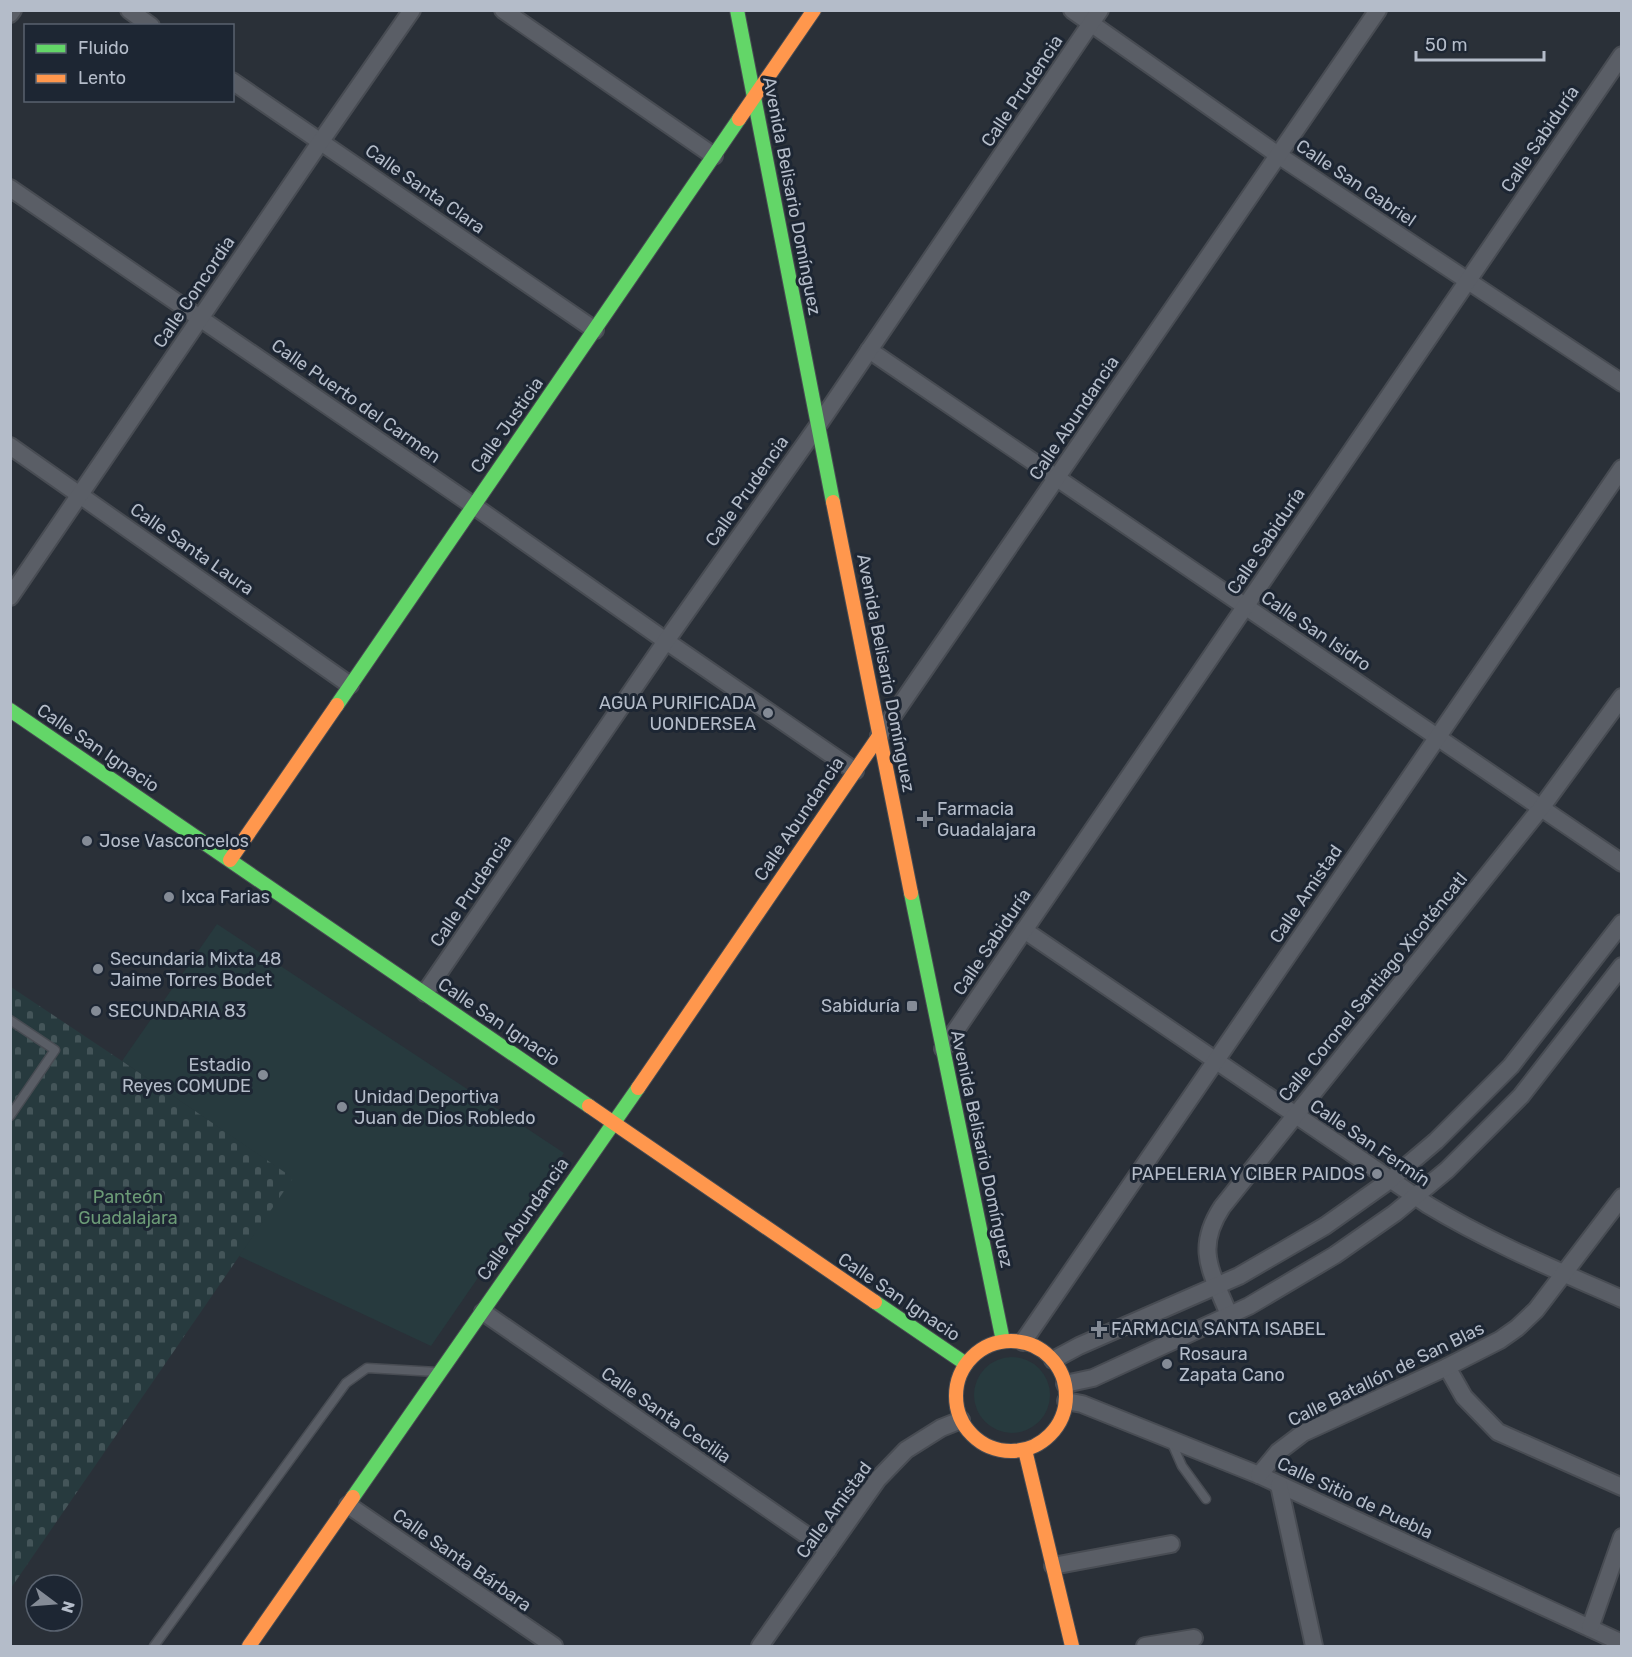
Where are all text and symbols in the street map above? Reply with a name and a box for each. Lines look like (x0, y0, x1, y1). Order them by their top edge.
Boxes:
legend (24, 24, 234, 102)
scale bar (1416, 24, 1544, 62)
street label: Calle Prudencia (976, 31, 1068, 151)
text: 50 m (1425, 34, 1468, 56)
text: Fluido (78, 37, 129, 59)
text: Lento (78, 67, 126, 89)
street label: Avenida Belisario Domínguez (758, 75, 826, 317)
street label: Calle Sabiduría (1496, 81, 1584, 197)
street label: Calle San Gabriel (1292, 135, 1420, 231)
street label: Calle Santa Clara (361, 139, 489, 239)
street label: Calle Concordia (148, 232, 240, 352)
street label: Calle Puerto del Carmen (267, 334, 445, 468)
street label: Calle Abundancia (1024, 352, 1124, 484)
street label: Calle Justicia (466, 373, 548, 477)
street label: Calle Prudencia (701, 431, 793, 551)
street label: Calle Sabiduría (1222, 483, 1310, 599)
street label: Calle Santa Laura (126, 498, 258, 600)
street label: Avenida Belisario Domínguez (852, 552, 920, 794)
street label: Calle San Isidro (1257, 586, 1375, 676)
place label: AGUA PURIFICADA UONDERSEA (599, 692, 756, 735)
street label: Calle San Ignacio (33, 699, 163, 797)
marker: AGUA PURIFICADA UONDERSEA (761, 706, 775, 720)
street label: Calle Abundancia (749, 753, 849, 885)
place label: Farmacia Guadalajara (937, 798, 1036, 841)
marker: Farmacia Guadalajara (918, 812, 932, 826)
place label: Jose Vasconcelos (99, 830, 249, 852)
street label: Calle Prudencia (425, 831, 517, 951)
marker: Jose Vasconcelos (80, 834, 94, 848)
street label: Calle Amistad (1265, 841, 1347, 947)
street label: Calle Coronel Santiago Xicoténcatl (1274, 868, 1472, 1106)
street label: Calle Sabiduría (948, 884, 1036, 1000)
place label: Ixca Farias (181, 886, 270, 908)
marker: Ixca Farias (162, 890, 176, 904)
place label: Secundaria Mixta 48 Jaime Torres Bodet (110, 948, 282, 991)
marker: Secundaria Mixta 48 Jaime Torres Bodet (91, 962, 105, 976)
street label: Calle San Ignacio (434, 973, 564, 1071)
place label: Sabiduría (821, 995, 900, 1017)
marker: Sabiduría (905, 999, 919, 1013)
place label: SECUNDARIA 83 (108, 1000, 246, 1022)
marker: SECUNDARIA 83 (89, 1004, 103, 1018)
street label: Avenida Belisario Domínguez (946, 1028, 1018, 1270)
place label: Estadio Reyes COMUDE (122, 1054, 251, 1097)
marker: Estadio Reyes COMUDE (256, 1068, 270, 1082)
place label: Unidad Deportiva Juan de Dios Robledo (354, 1086, 536, 1129)
street label: Calle San Fermín (1306, 1095, 1434, 1191)
marker: Unidad Deportiva Juan de Dios Robledo (335, 1100, 349, 1114)
street label: Calle Abundancia (472, 1153, 574, 1285)
place label: PAPELERIA Y CIBER PAIDOS (1131, 1163, 1365, 1185)
marker: PAPELERIA Y CIBER PAIDOS (1370, 1167, 1384, 1181)
park label: Panteón Guadalajara (78, 1186, 178, 1229)
street label: Calle San Ignacio (834, 1248, 964, 1346)
street label: Calle Batallón de San Blas (1284, 1317, 1488, 1431)
place label: FARMACIA SANTA ISABEL (1111, 1318, 1325, 1340)
marker: FARMACIA SANTA ISABEL (1092, 1322, 1106, 1336)
place label: Rosaura Zapata Cano (1179, 1343, 1285, 1386)
marker: Rosaura Zapata Cano (1160, 1357, 1174, 1371)
street label: Calle Santa Cecilia (597, 1362, 735, 1468)
street label: Calle Sitio de Puebla (1274, 1452, 1436, 1544)
street label: Calle Amistad (792, 1457, 876, 1563)
street label: Calle Santa Bárbara (388, 1504, 536, 1616)
north arrow (24, 1573, 84, 1633)
text: N (57, 1599, 79, 1615)

